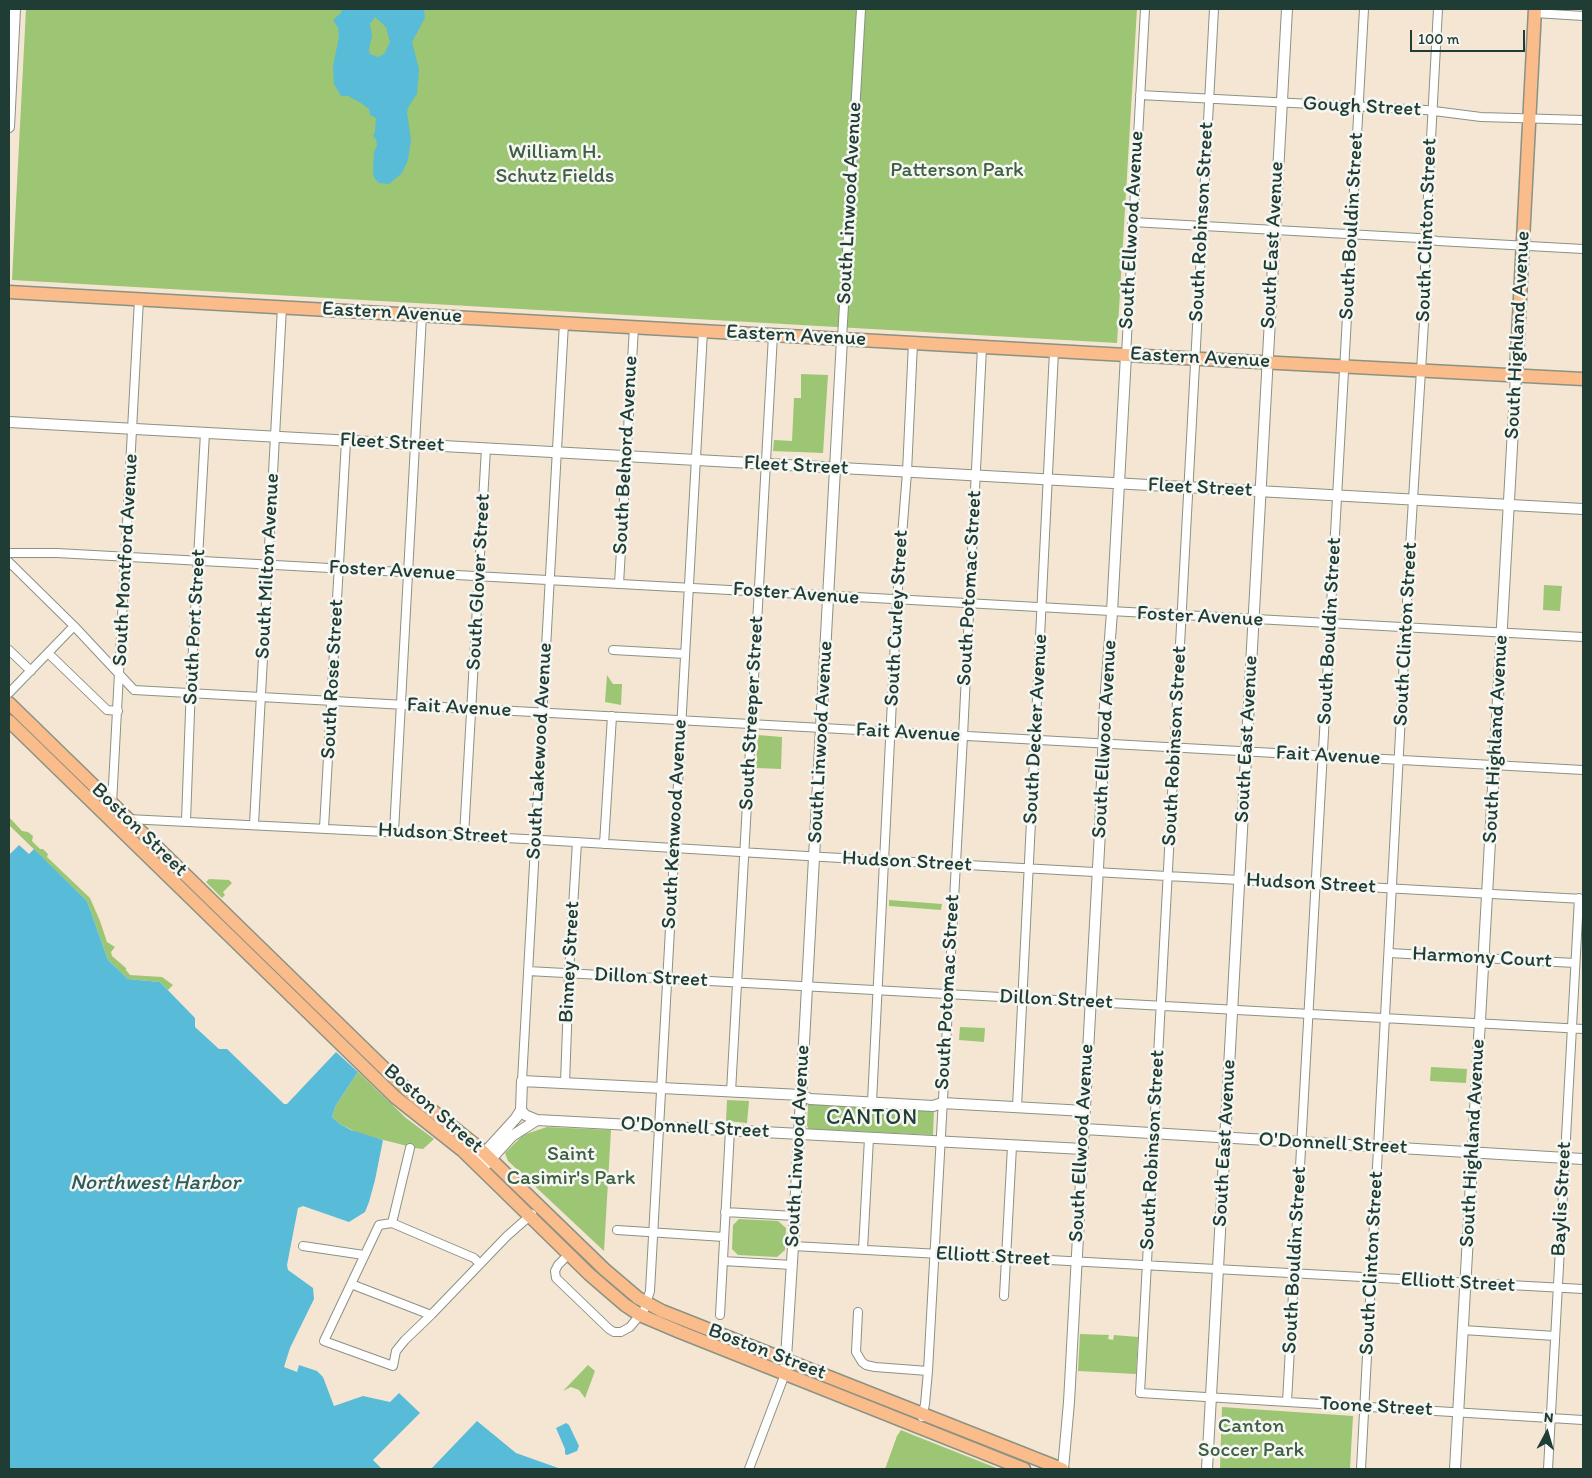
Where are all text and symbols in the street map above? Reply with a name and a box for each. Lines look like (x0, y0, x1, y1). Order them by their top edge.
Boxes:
scale bar (1412, 20, 1527, 52)
text: 100 m (1418, 30, 1459, 48)
street label: Gough Street (1302, 91, 1422, 123)
street label: South Linwood Avenue (832, 101, 868, 305)
street label: South Robinson Street (1184, 121, 1220, 323)
street label: South Ellwood Avenue (1114, 130, 1150, 330)
street label: South Bouldin Street (1335, 132, 1369, 320)
street label: South Clinton Street (1411, 138, 1443, 322)
park label: William H. Schutz Fields (495, 140, 615, 190)
park label: Patterson Park (890, 158, 1024, 184)
street label: South East Avenue (1256, 161, 1290, 329)
street label: South Highland Avenue (1500, 230, 1536, 440)
street label: Eastern Avenue (321, 297, 463, 329)
street label: Eastern Avenue (725, 320, 867, 352)
street label: Eastern Avenue (1129, 342, 1271, 374)
street label: South Belnord Avenue (608, 355, 644, 555)
street label: Fleet Street (339, 428, 445, 458)
street label: Fleet Street (743, 451, 849, 481)
street label: South Montford Avenue (108, 453, 144, 667)
street label: South Milton Avenue (251, 472, 285, 660)
street label: Fleet Street (1147, 473, 1253, 503)
street label: South Potomac Street (952, 490, 988, 686)
street label: South Glover Street (462, 493, 496, 671)
street label: South Curley Street (880, 529, 914, 707)
street label: South Bouldin Street (1313, 537, 1347, 725)
street label: South Clinton Street (1389, 541, 1423, 727)
street label: South Port Street (178, 548, 212, 706)
street label: Foster Avenue (328, 555, 456, 587)
street label: Foster Avenue (732, 577, 860, 611)
street label: South Rose Street (316, 598, 350, 760)
street label: Foster Avenue (1136, 601, 1264, 633)
street label: South Streeper Street (734, 615, 770, 811)
street label: South Decker Avenue (1018, 633, 1054, 825)
street label: South Highland Avenue (1478, 634, 1514, 844)
street label: South Ellwood Avenue (1087, 639, 1123, 839)
street label: South Linwood Avenue (803, 640, 839, 844)
street label: South Lakewood Avenue (522, 642, 558, 860)
street label: South Robinson Street (1157, 645, 1193, 847)
street label: South East Avenue (1230, 655, 1264, 823)
street label: Fait Avenue (406, 693, 512, 723)
street label: South Kenwood Avenue (657, 718, 693, 930)
street label: Fait Avenue (855, 718, 961, 748)
street label: Fait Avenue (1275, 741, 1381, 771)
street label: Boston Street (86, 778, 192, 882)
street label: Hudson Street (377, 818, 509, 850)
street label: Hudson Street (841, 846, 973, 878)
street label: Hudson Street (1245, 868, 1377, 900)
street label: South Potomac Street (930, 894, 966, 1090)
street label: Binney Street (554, 900, 586, 1024)
street label: Harmony Court (1412, 942, 1552, 974)
street label: Dillon Street (593, 962, 709, 994)
street label: Dillon Street (998, 984, 1114, 1016)
street label: South Highland Avenue (1455, 1038, 1491, 1248)
street label: South Ellwood Avenue (1064, 1043, 1100, 1243)
street label: South Linwood Avenue (780, 1044, 816, 1248)
street label: South Robinson Street (1135, 1049, 1171, 1251)
street label: Boston Street (378, 1059, 488, 1159)
street label: South East Avenue (1208, 1059, 1242, 1227)
district label: CANTON (825, 1105, 919, 1131)
street label: O'Donnell Street (620, 1112, 770, 1144)
street label: O'Donnell Street (1258, 1128, 1408, 1160)
street label: Baylis Street (1546, 1141, 1578, 1257)
park label: Saint Casimir's Park (506, 1142, 636, 1192)
street label: South Bouldin Street (1278, 1166, 1312, 1354)
water label: Northwest Harbor (70, 1170, 240, 1196)
street label: South Clinton Street (1355, 1170, 1389, 1356)
street label: Elliott Street (935, 1241, 1051, 1273)
street label: Elliott Street (1400, 1267, 1516, 1299)
street label: Boston Street (704, 1318, 830, 1386)
street label: Toone Street (1319, 1391, 1433, 1423)
north arrow (1522, 1408, 1572, 1458)
text: N (1543, 1409, 1554, 1427)
park label: Canton Soccer Park (1198, 1414, 1304, 1464)

